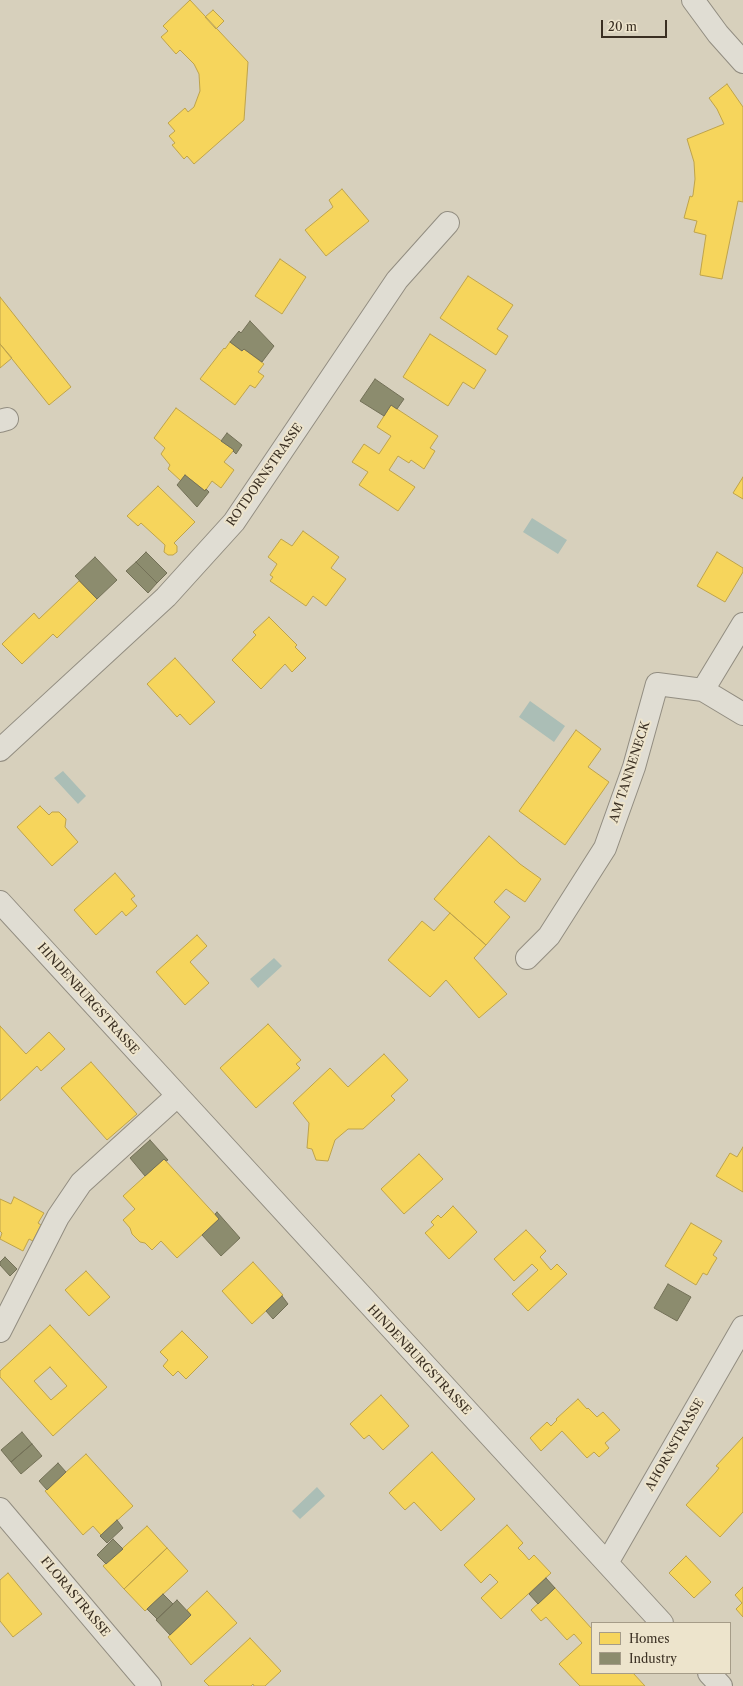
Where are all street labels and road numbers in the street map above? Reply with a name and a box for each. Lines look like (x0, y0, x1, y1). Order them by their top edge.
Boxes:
street label: ROTDORNSTRASSE (224, 421, 306, 529)
street label: AM TANNENECK (607, 719, 653, 825)
street label: HINDENBURGSTRASSE (34, 940, 142, 1058)
street label: HINDENBURGSTRASSE (364, 1302, 474, 1418)
street label: AHORNSTRASSE (643, 1396, 707, 1494)
street label: FLORASTRASSE (37, 1554, 113, 1640)

